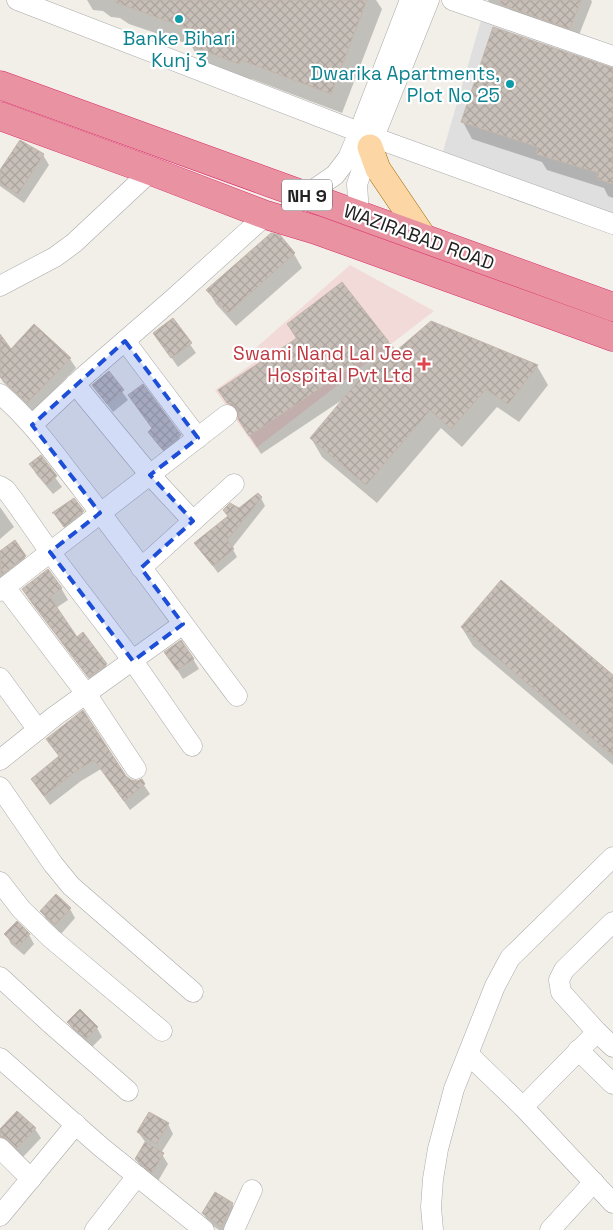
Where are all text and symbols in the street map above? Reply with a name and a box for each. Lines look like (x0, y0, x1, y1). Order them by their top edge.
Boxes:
marker: Banke Bihari Kunj 3 (173, 13, 185, 25)
place label: Banke Bihari Kunj 3 (123, 26, 235, 73)
place label: Dwarika Apartments, Plot No 25 (311, 61, 500, 108)
marker: Dwarika Apartments, Plot No 25 (504, 78, 516, 90)
road number: NH 9 (282, 180, 332, 210)
street label: WAZIRABAD ROAD (340, 198, 498, 276)
place label: Swami Nand Lal Jee Hospital Pvt Ltd (233, 341, 413, 388)
marker: Swami Nand Lal Jee Hospital Pvt Ltd (417, 357, 431, 371)

